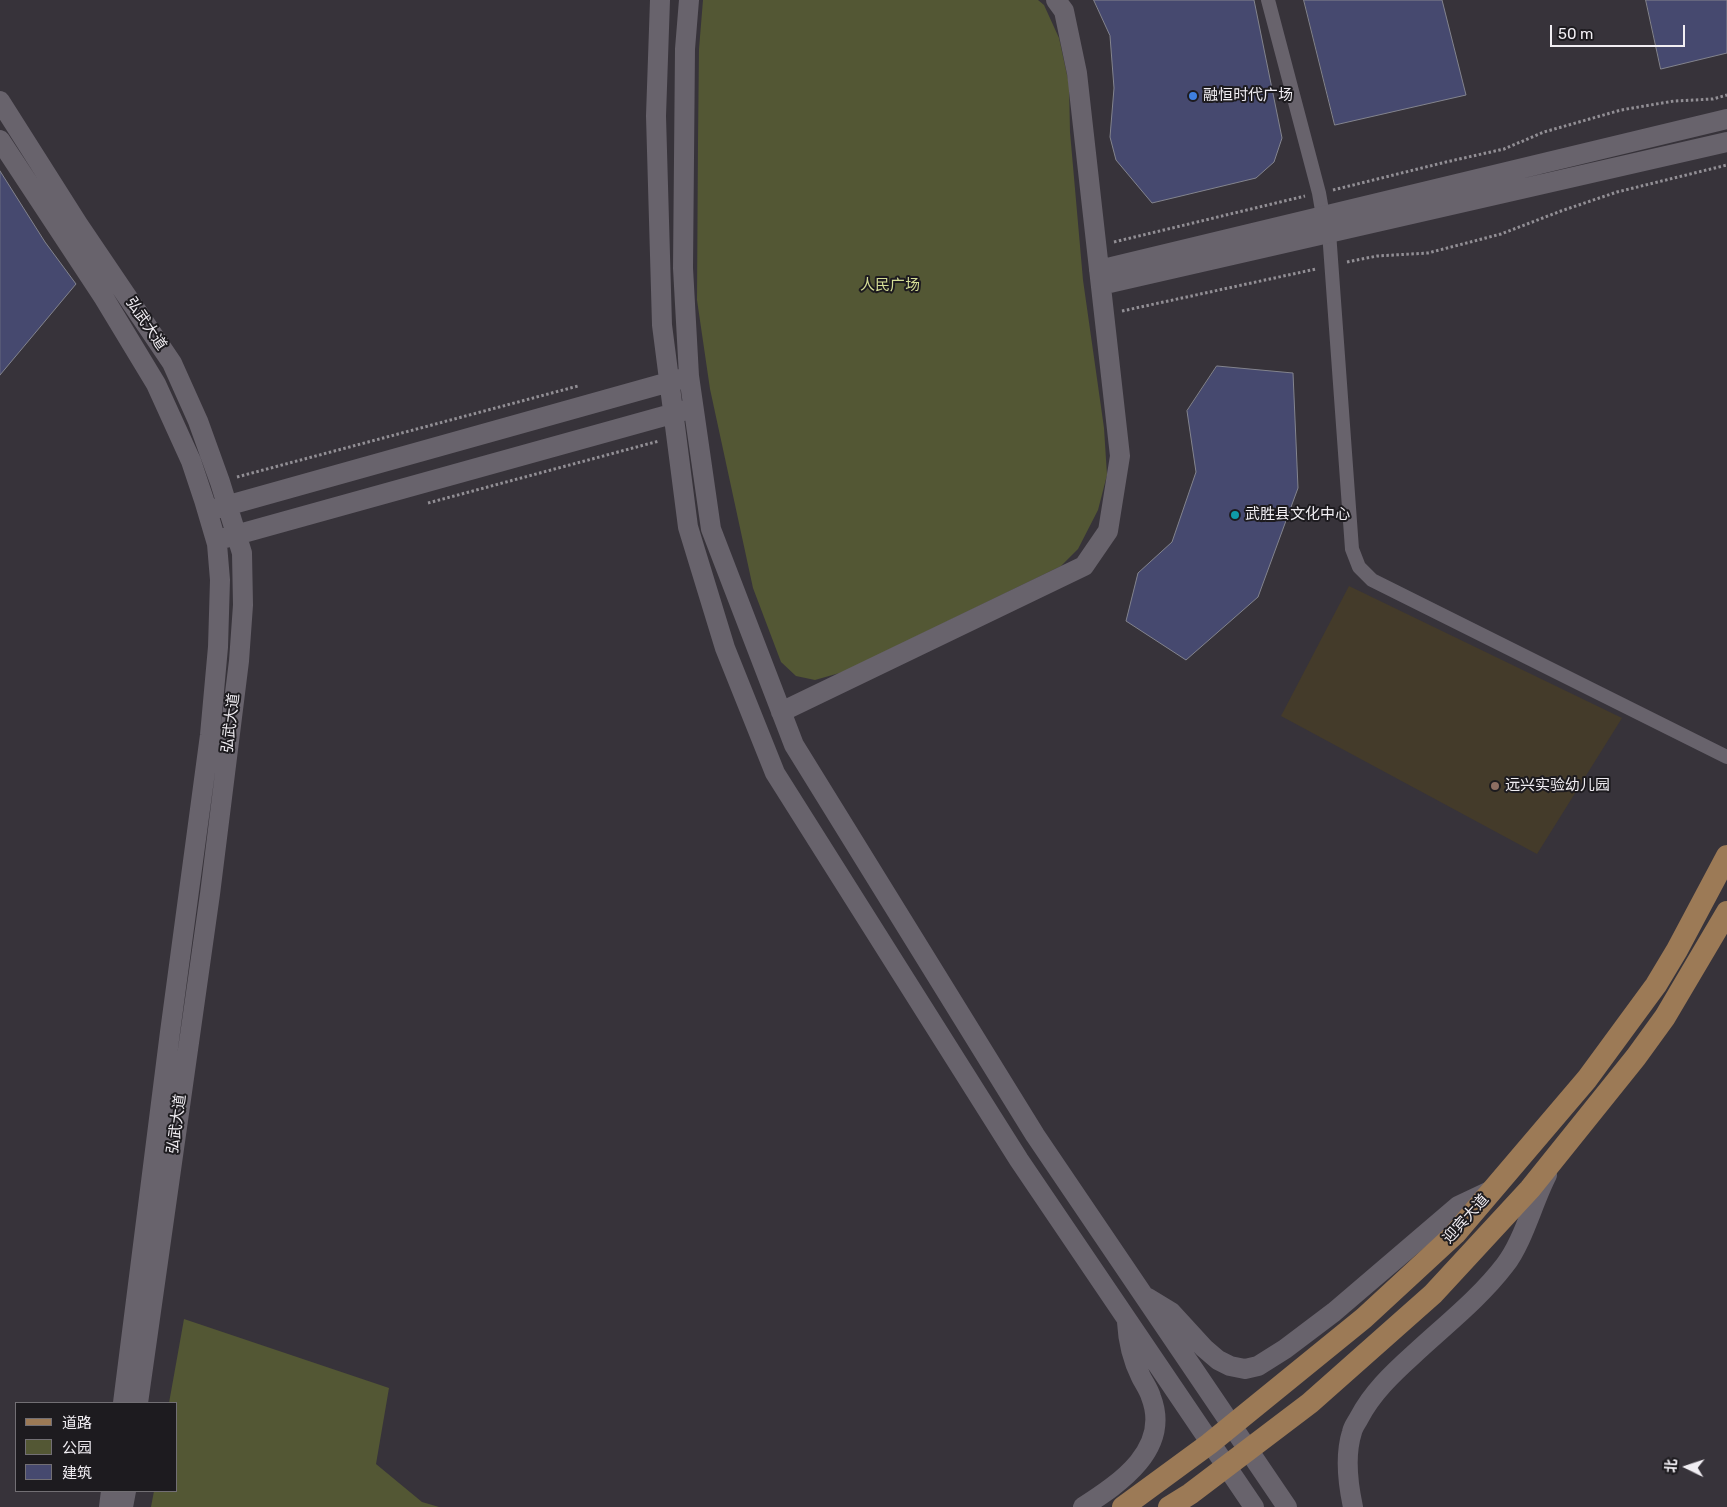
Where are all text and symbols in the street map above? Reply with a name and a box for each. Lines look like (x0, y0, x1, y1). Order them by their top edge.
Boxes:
scale bar (1552, 15, 1687, 47)
text: 50 m (1558, 25, 1593, 43)
place label: 融恒时代广场 (1203, 87, 1293, 105)
marker: 融恒时代广场 (1187, 90, 1199, 102)
park label: 人民广场 (860, 277, 920, 295)
street label: 弘武大道 (122, 294, 170, 354)
place label: 武胜县文化中心 (1245, 506, 1350, 524)
marker: 武胜县文化中心 (1229, 509, 1241, 521)
street label: 弘武大道 (218, 692, 244, 754)
place label: 远兴实验幼儿园 (1505, 777, 1610, 795)
marker: 远兴实验幼儿园 (1489, 780, 1501, 792)
street label: 弘武大道 (164, 1093, 190, 1155)
street label: 迎宾大道 (1439, 1191, 1493, 1247)
legend (15, 1402, 178, 1492)
text: 道路 (62, 1414, 92, 1432)
text: 公园 (62, 1439, 92, 1457)
north arrow (1662, 1442, 1712, 1492)
text: 北 (1663, 1458, 1681, 1473)
text: 建筑 (62, 1464, 92, 1482)

